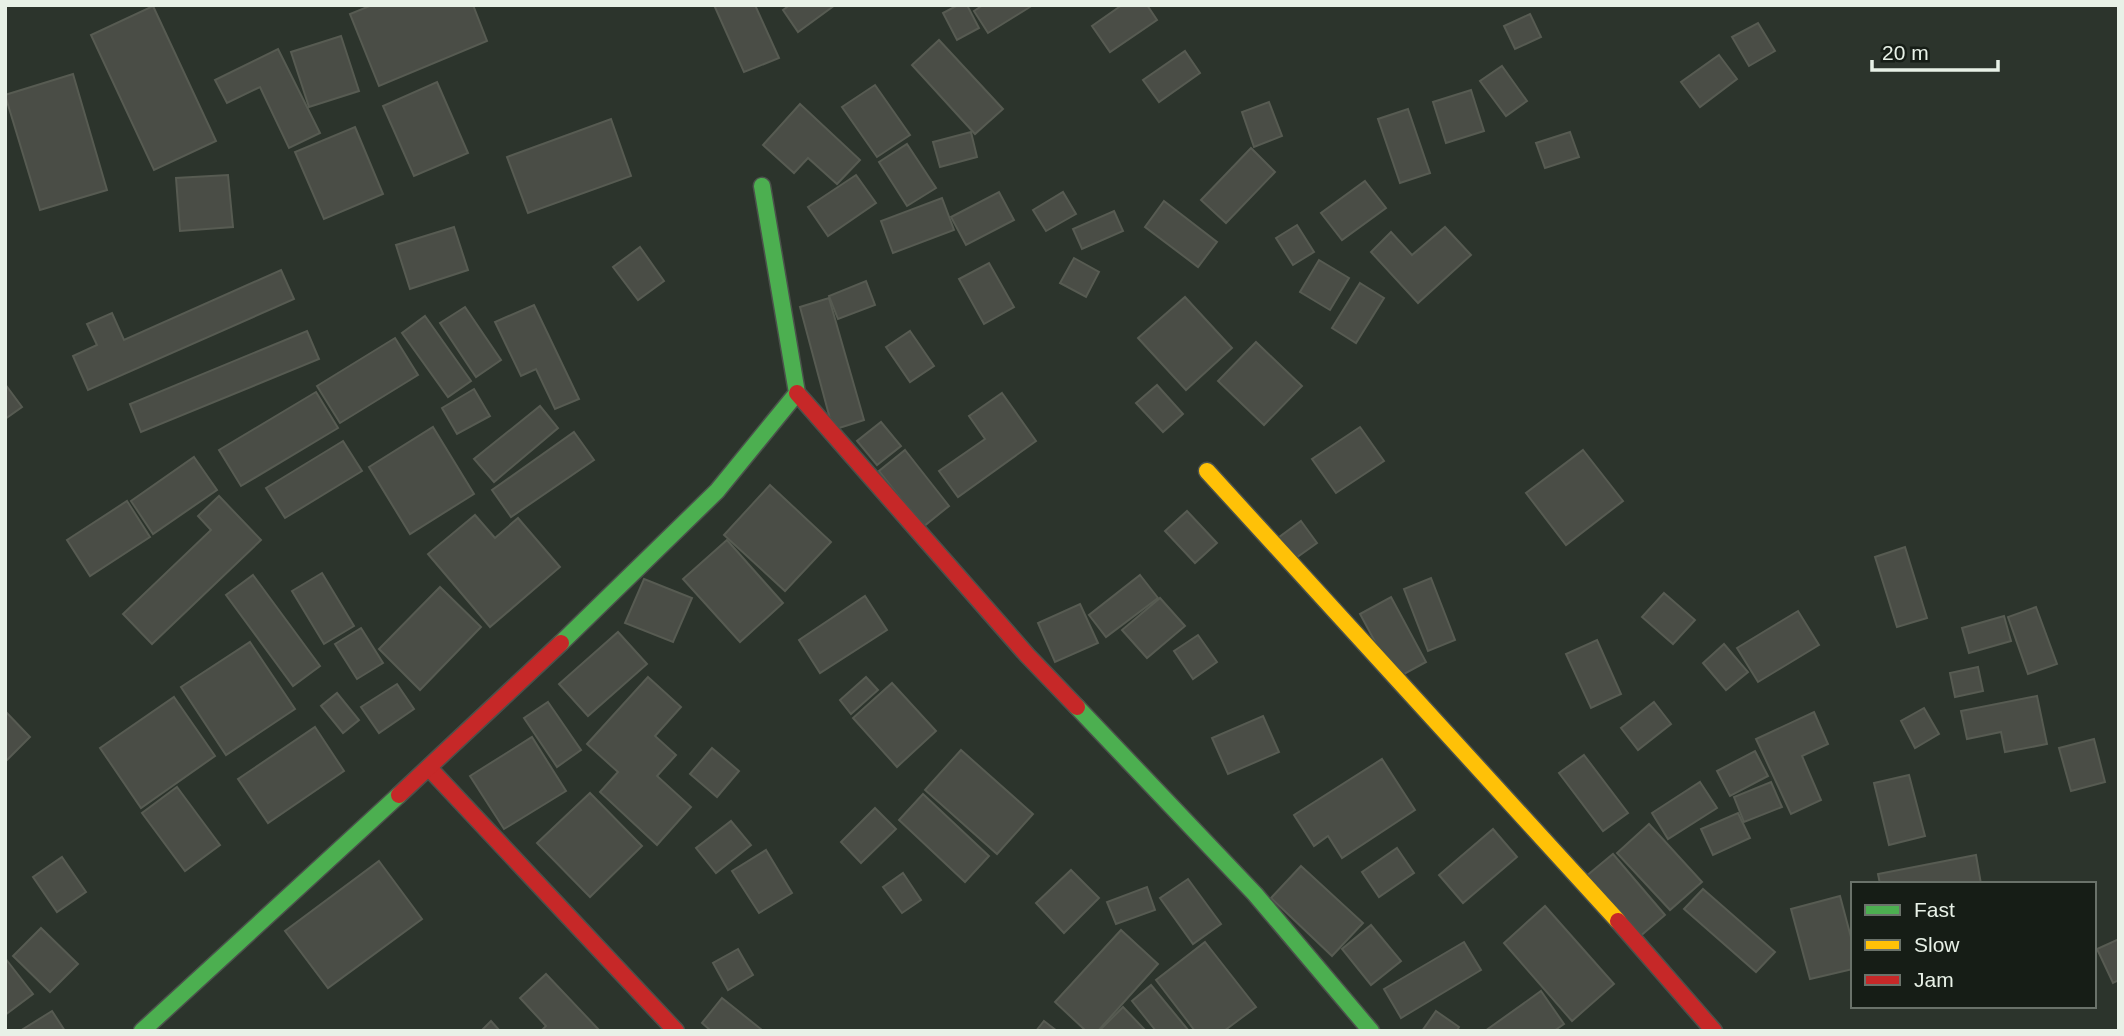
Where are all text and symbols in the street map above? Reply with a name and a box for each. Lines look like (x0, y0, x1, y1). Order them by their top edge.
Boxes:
scale bar (1872, 28, 1998, 72)
text: 20 m (1882, 41, 1929, 64)
legend (1851, 882, 2096, 1008)
text: Fast (1914, 898, 1955, 921)
text: Slow (1914, 933, 1960, 956)
text: Jam (1914, 968, 1954, 991)

